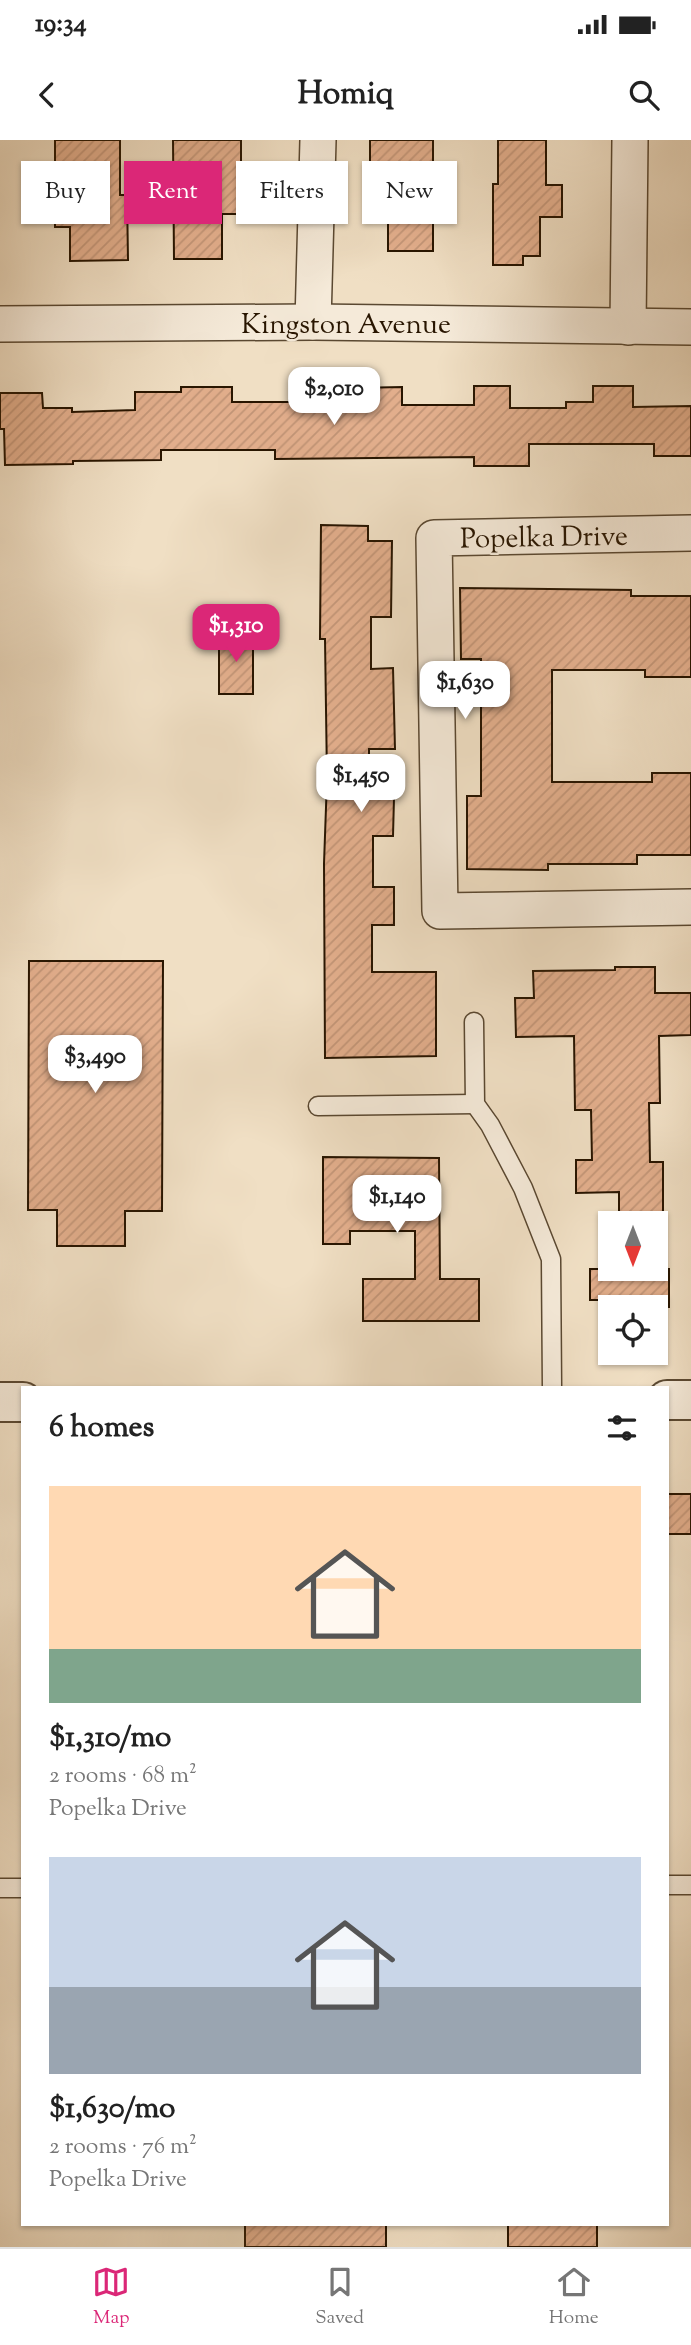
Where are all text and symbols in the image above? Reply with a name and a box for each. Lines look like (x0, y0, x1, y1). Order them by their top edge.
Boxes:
text: 19:34 (35, 6, 87, 43)
text: Homiq (297, 72, 394, 118)
icon: back (28, 76, 66, 114)
icon: search (625, 76, 663, 114)
chip: Buy (21, 161, 110, 224)
chip: Rent (124, 161, 222, 224)
chip: Filters (236, 161, 348, 224)
chip: New (362, 161, 457, 224)
street label: Kingston Avenue (241, 306, 451, 346)
pin: $2,010 (277, 368, 391, 427)
text: $2,010 (304, 373, 364, 406)
street label: Popelka Drive (460, 518, 628, 560)
pin: $1,310 (179, 604, 293, 664)
text: $1,310 (209, 610, 263, 643)
pin: $1,630 (408, 662, 522, 721)
text: $1,630 (436, 667, 494, 700)
pin: $1,450 (304, 754, 418, 814)
text: $1,450 (332, 760, 390, 793)
pin: $3,490 (38, 1035, 152, 1095)
text: $3,490 (64, 1041, 126, 1074)
pin: $1,140 (340, 1176, 454, 1235)
text: $1,140 (368, 1181, 426, 1214)
north arrow (598, 1211, 668, 1281)
map controls (598, 1211, 668, 1365)
button: locate (598, 1295, 668, 1365)
text: 6 homes (49, 1407, 154, 1450)
icon: filters (603, 1409, 641, 1447)
icon: home (282, 1531, 408, 1657)
text: $1,310/mo (49, 1717, 171, 1760)
text: 2 rooms · 68 m² (49, 1760, 197, 1793)
text: Popelka Drive (49, 1793, 187, 1826)
icon: home (282, 1902, 408, 2028)
text: $1,630/mo (49, 2088, 175, 2131)
text: 2 rooms · 76 m² (49, 2131, 197, 2164)
text: Popelka Drive (49, 2164, 187, 2197)
tab: Map (92, 2263, 130, 2332)
tab: Saved (315, 2263, 364, 2332)
tab: Home (549, 2263, 599, 2332)

